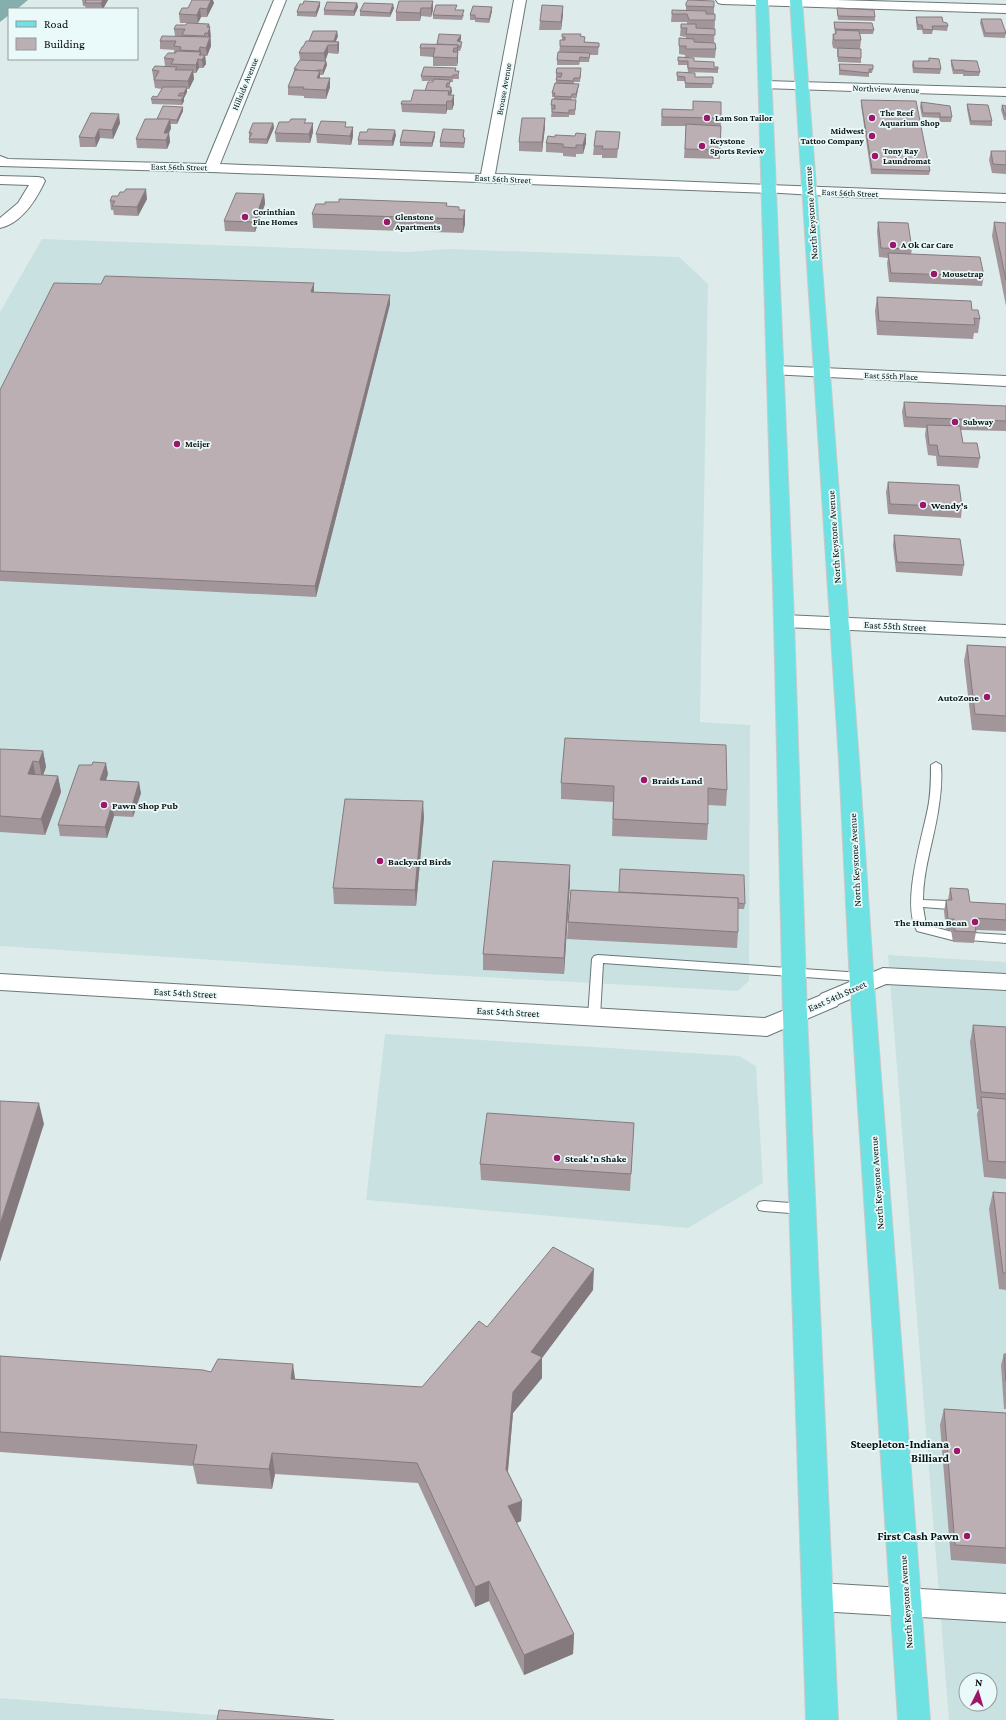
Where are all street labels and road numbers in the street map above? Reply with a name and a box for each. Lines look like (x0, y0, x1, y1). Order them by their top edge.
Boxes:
street label: Hillside Avenue (230, 56, 260, 112)
street label: Brouse Avenue (494, 62, 514, 116)
street label: Northview Avenue (853, 83, 919, 95)
street label: East 56th Street (151, 162, 208, 173)
street label: North Keystone Avenue (802, 165, 820, 260)
street label: East 56th Street (474, 173, 533, 186)
street label: East 56th Street (822, 187, 879, 199)
street label: East 55th Place (864, 370, 918, 382)
street label: North Keystone Avenue (825, 489, 843, 584)
street label: East 55th Street (864, 619, 927, 633)
street label: North Keystone Avenue (847, 813, 863, 907)
street label: East 54th Street (806, 978, 869, 1014)
street label: East 54th Street (153, 986, 217, 1000)
street label: East 54th Street (476, 1005, 540, 1019)
street label: North Keystone Avenue (868, 1135, 886, 1230)
street label: North Keystone Avenue (897, 1554, 915, 1649)

